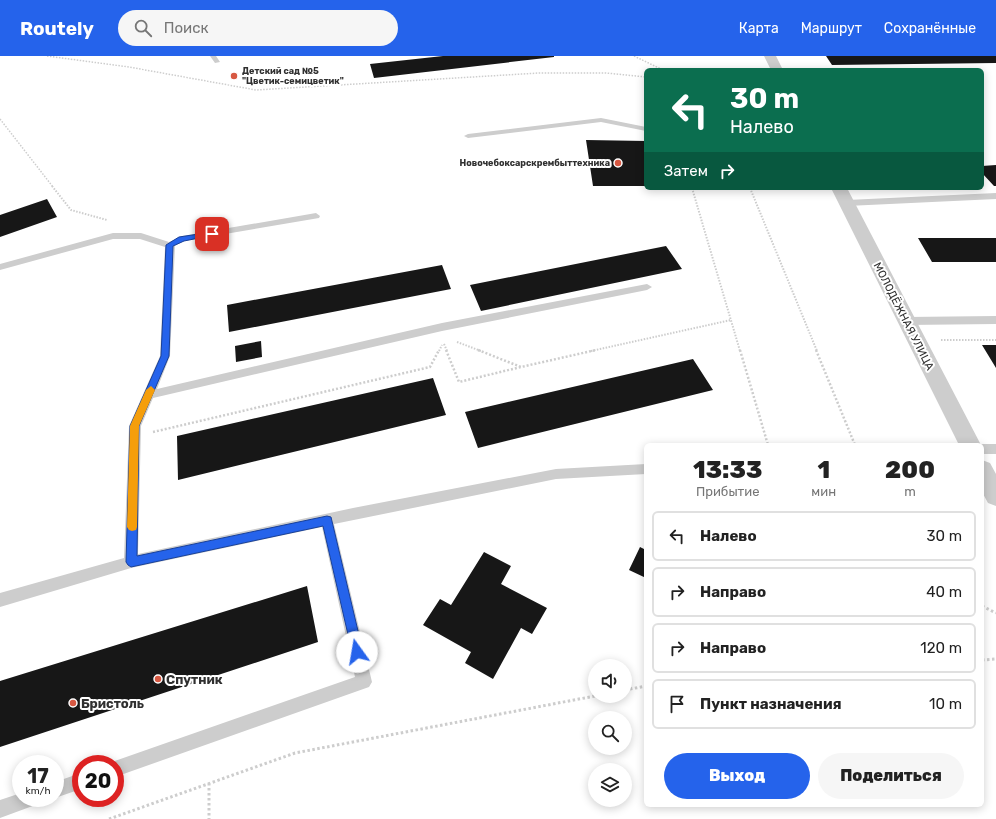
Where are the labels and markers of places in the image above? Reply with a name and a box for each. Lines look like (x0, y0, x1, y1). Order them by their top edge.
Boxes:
place label: Детский сад №5 "Цветик-семицветик" (242, 66, 344, 86)
marker: Детский сад №5 "Цветик-семицветик" (229, 71, 239, 81)
place label: Новочебоксарскрембыттехника (459, 158, 610, 168)
marker: Новочебоксарскрембыттехника (613, 158, 623, 168)
pin (195, 217, 229, 251)
place label: Спутник (166, 672, 223, 687)
marker: Спутник (153, 674, 163, 684)
place label: Бристоль (81, 696, 144, 711)
marker: Бристоль (68, 698, 78, 708)

